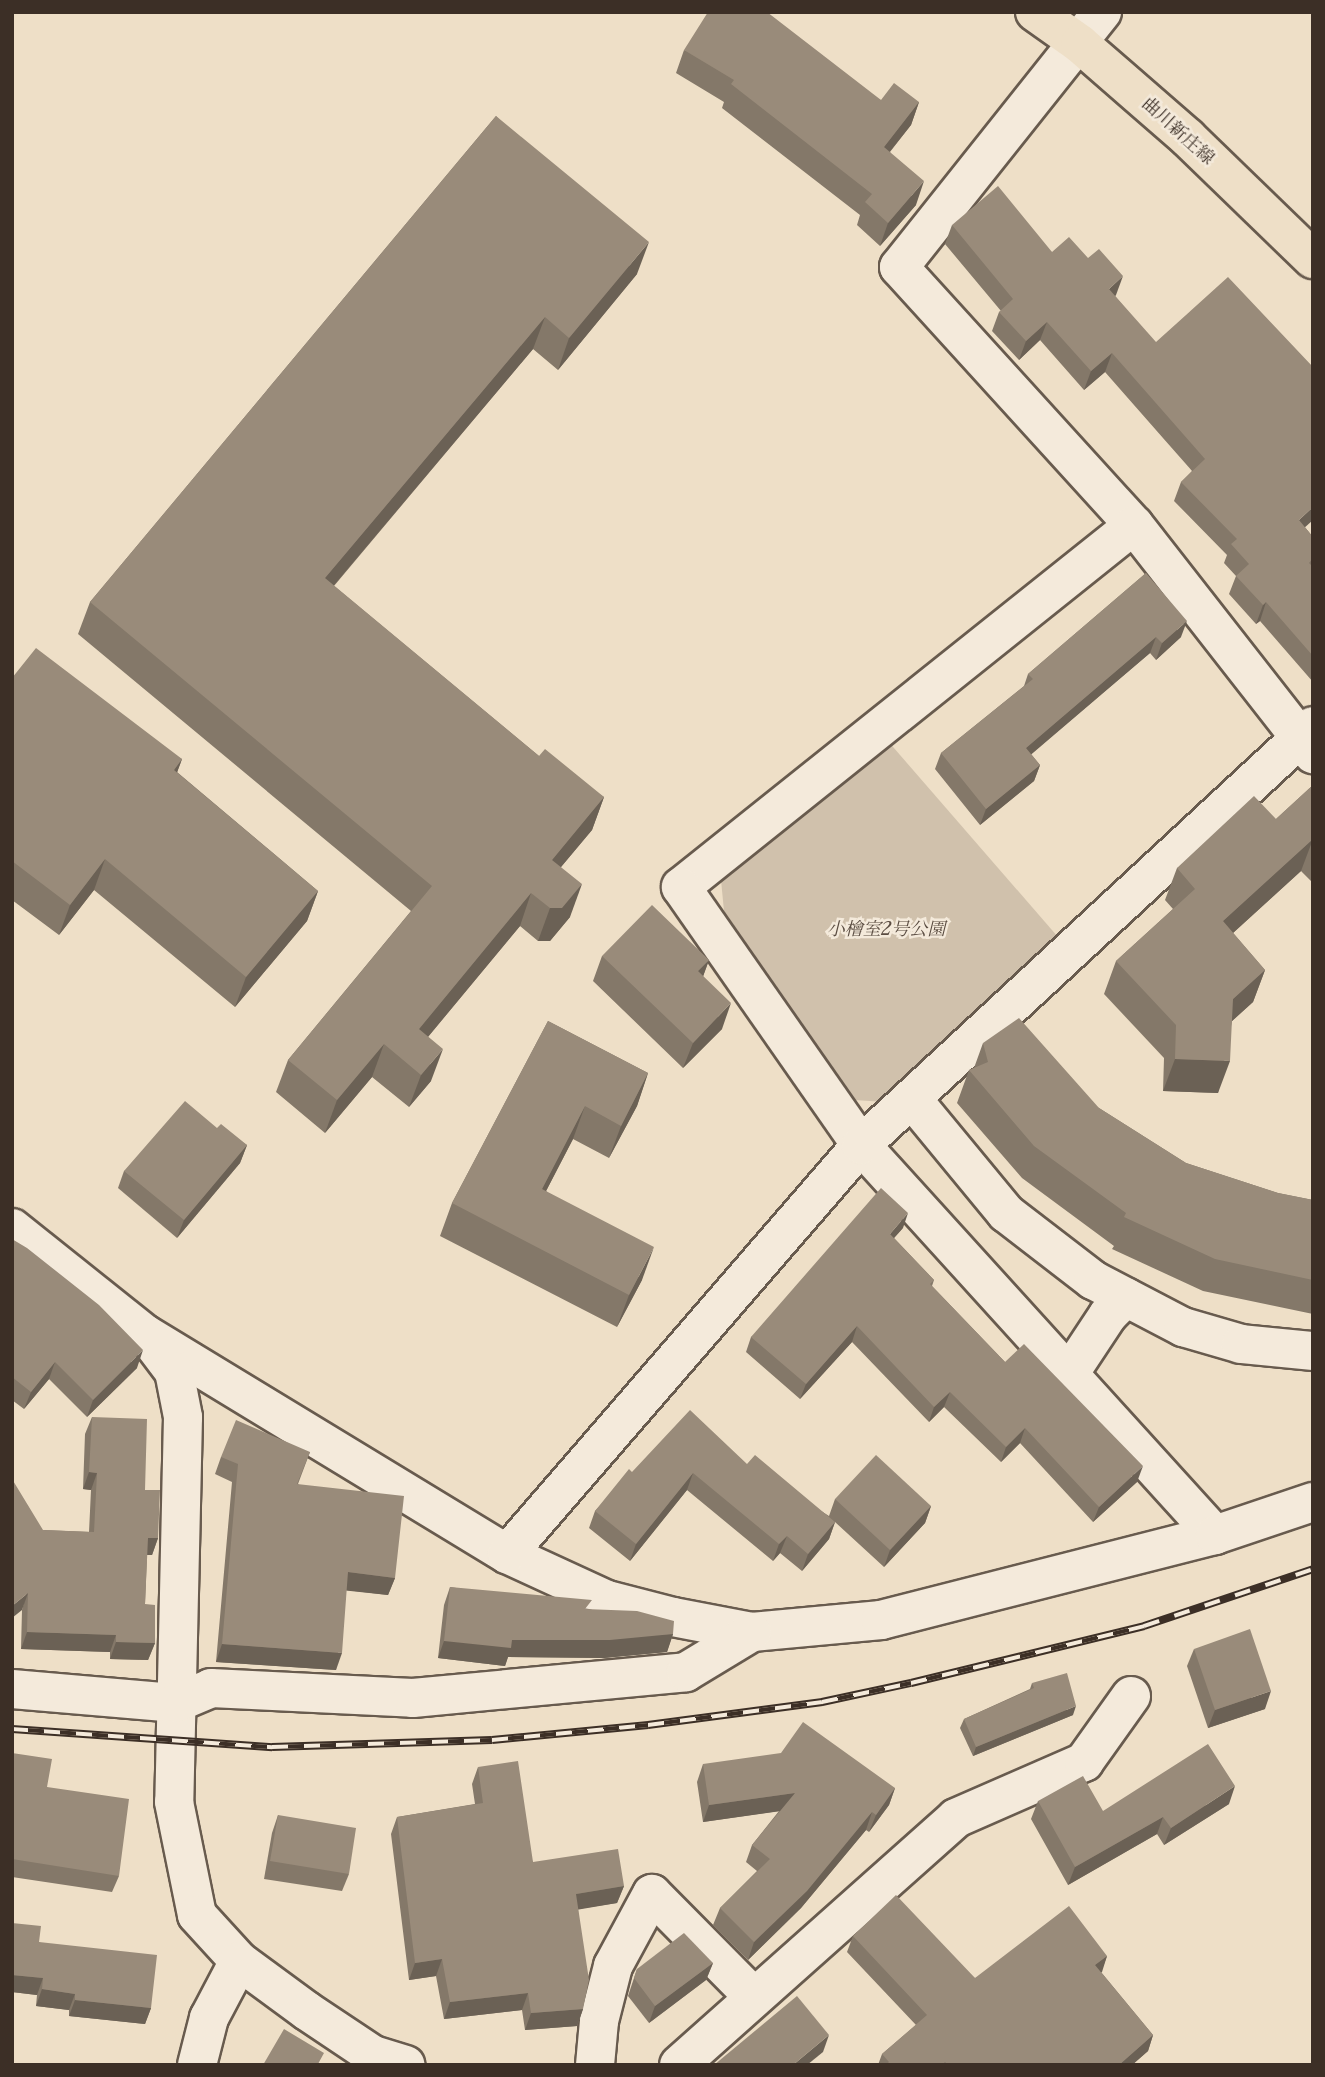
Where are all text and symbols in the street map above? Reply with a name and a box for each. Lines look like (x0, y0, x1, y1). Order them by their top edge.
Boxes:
street label: 曲川新庄線 (1137, 93, 1219, 169)
park label: 小檜室2号公園 (827, 918, 945, 940)

